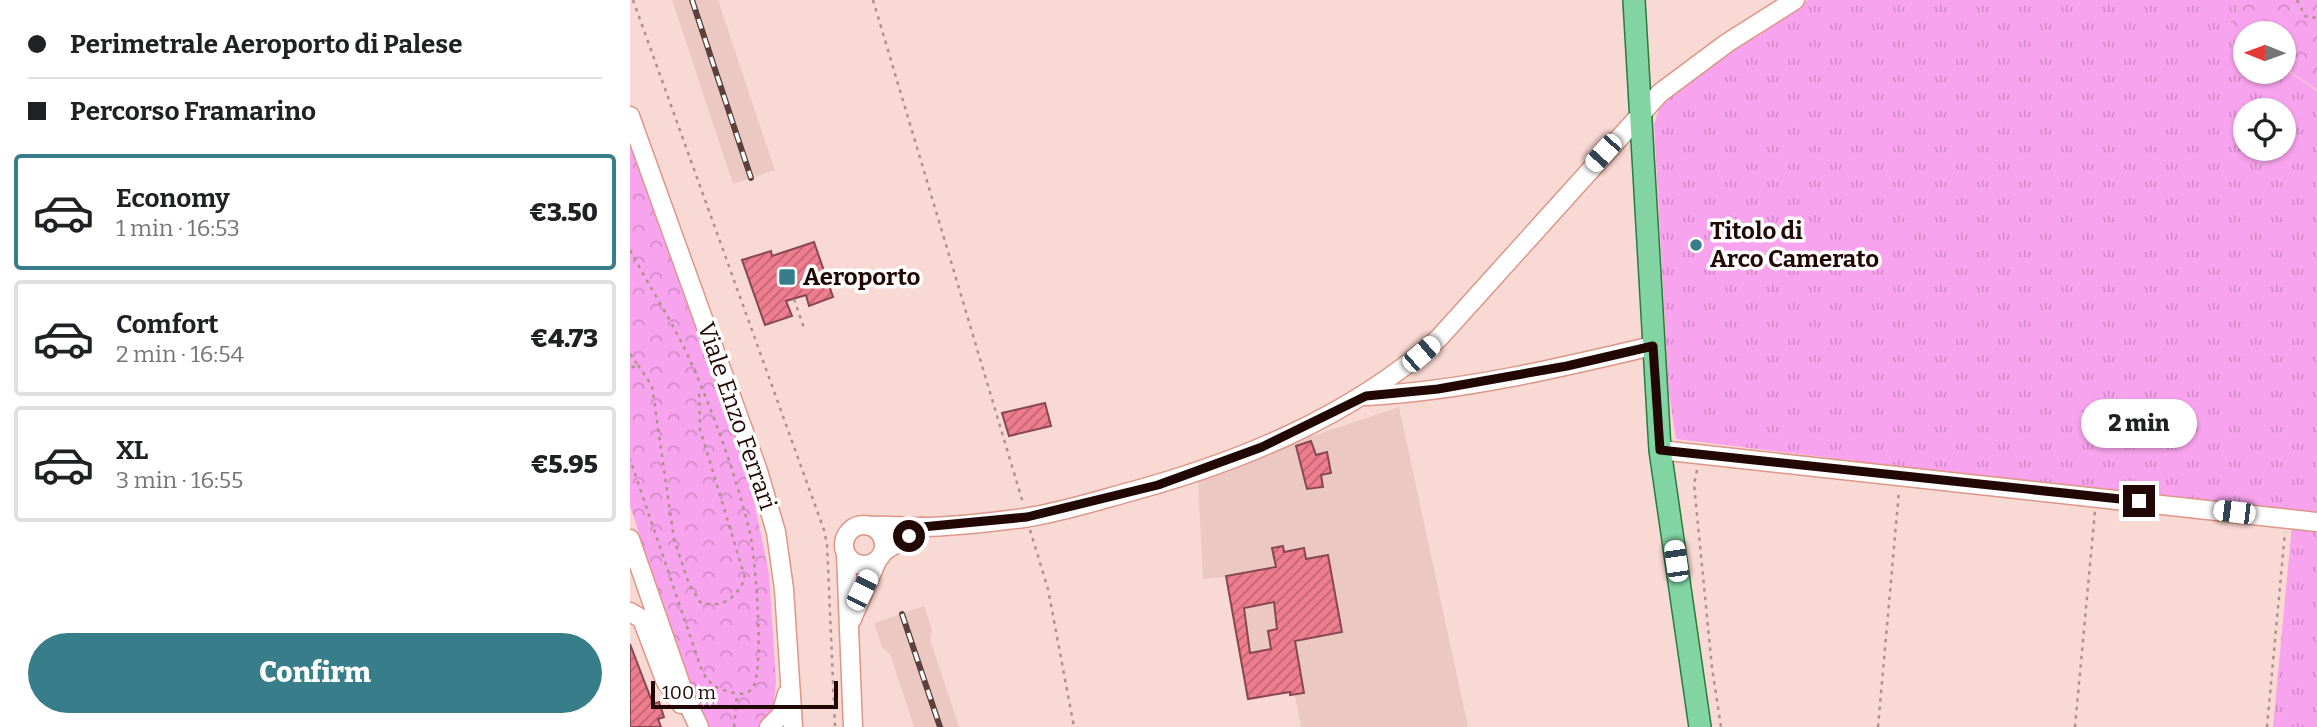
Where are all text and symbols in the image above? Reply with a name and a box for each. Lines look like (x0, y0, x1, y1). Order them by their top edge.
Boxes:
north arrow (2233, 21, 2296, 84)
map controls (2233, 21, 2296, 161)
text: Perimetrale Aeroporto di Palese (70, 29, 462, 60)
text: Percorso Framarino (70, 96, 316, 127)
button: locate (2233, 98, 2296, 161)
car (1582, 130, 1625, 176)
icon: car (32, 181, 95, 244)
text: Economy (116, 183, 230, 214)
text: €3.50 (529, 197, 598, 228)
text: 1 min · 16:53 (116, 214, 240, 242)
place label: Titolo di Arco Camerato (1710, 217, 1879, 273)
marker: Titolo di Arco Camerato (1688, 237, 1704, 253)
place label: Aeroporto (803, 263, 920, 291)
marker: Aeroporto (777, 267, 797, 287)
icon: car (32, 307, 95, 370)
text: Comfort (116, 309, 219, 340)
street label: Viale Enzo Ferrari (692, 319, 782, 513)
text: €4.73 (530, 323, 598, 354)
car (1399, 332, 1444, 376)
text: 2 min · 16:54 (116, 340, 244, 368)
callout: 2 min (2081, 400, 2197, 448)
text: 2 min (2108, 409, 2170, 437)
icon: car (32, 433, 95, 496)
text: XL (116, 435, 148, 466)
text: €5.95 (531, 449, 598, 480)
text: 3 min · 16:55 (116, 466, 243, 494)
route end (2123, 485, 2155, 517)
car (2212, 499, 2257, 525)
route start (893, 520, 925, 552)
car (1663, 539, 1690, 583)
car (844, 567, 881, 613)
button: Confirm (28, 633, 602, 713)
scale bar (651, 678, 838, 710)
text: 100 m (662, 681, 716, 704)

